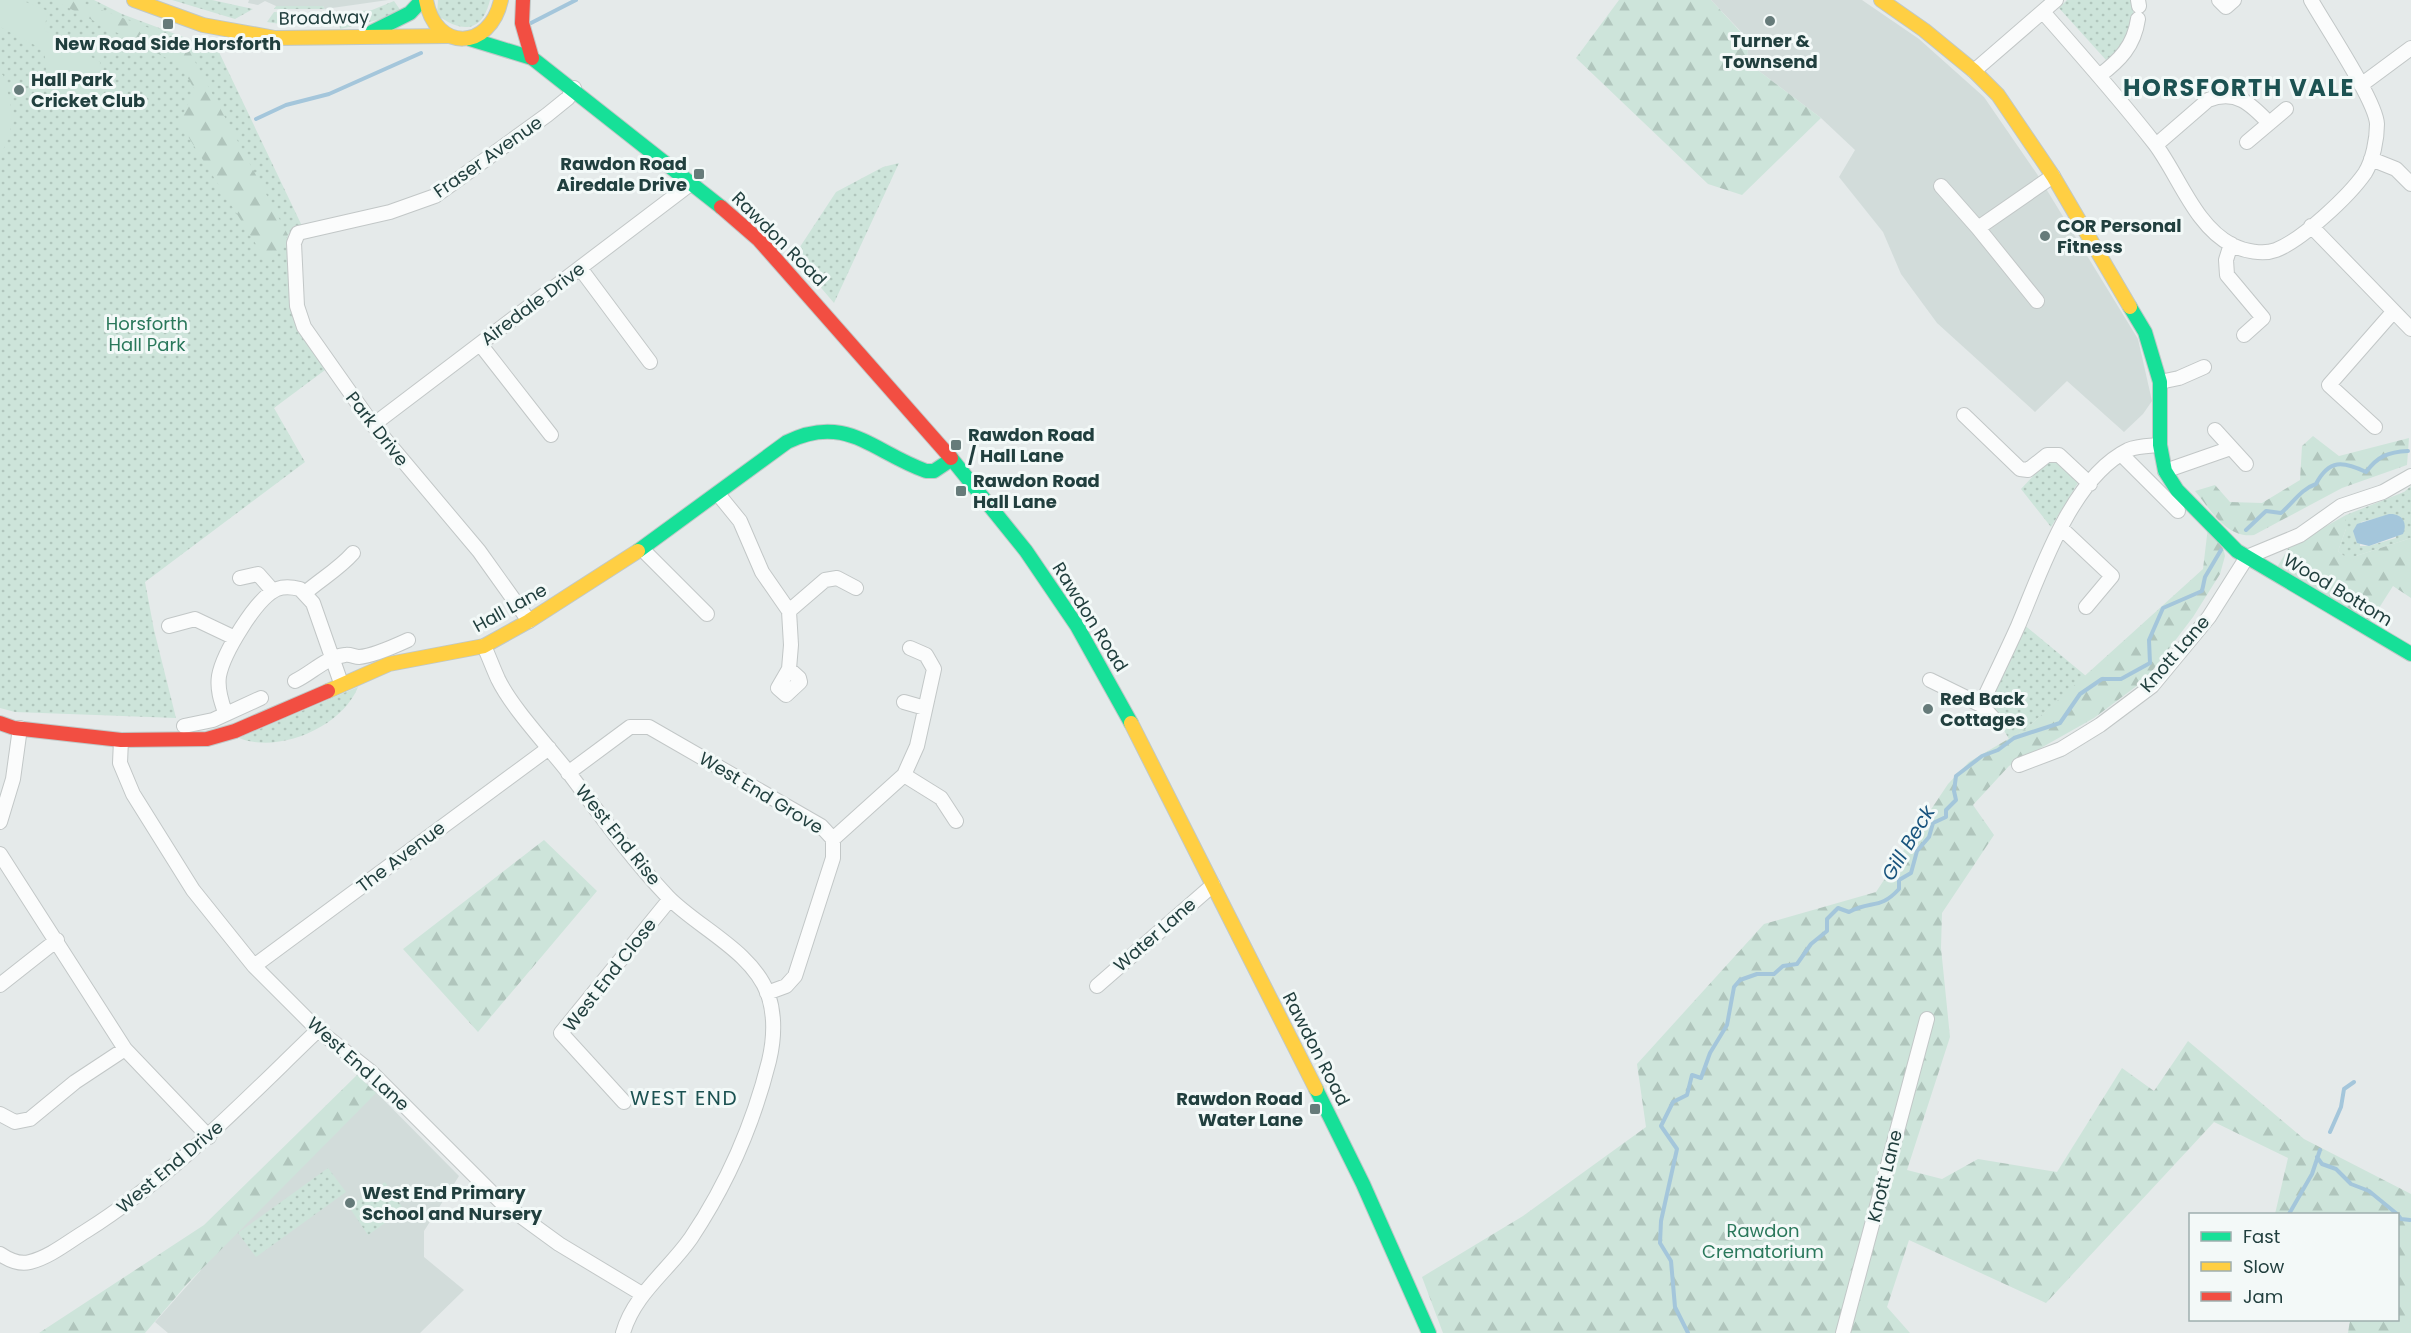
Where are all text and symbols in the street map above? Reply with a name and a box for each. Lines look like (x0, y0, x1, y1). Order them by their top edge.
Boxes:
street label: Broadway (278, 4, 370, 31)
marker: Turner & Townsend (1763, 14, 1777, 28)
marker: New Road Side Horsforth (161, 17, 175, 31)
place label: Turner & Townsend (1722, 28, 1818, 74)
place label: New Road Side Horsforth (55, 31, 281, 56)
place label: Hall Park Cricket Club (31, 67, 145, 113)
district label: HORSFORTH VALE (2123, 71, 2355, 104)
marker: Hall Park Cricket Club (12, 83, 26, 97)
street label: Fraser Avenue (428, 110, 547, 203)
place label: Rawdon Road Airedale Drive (557, 151, 687, 197)
marker: Rawdon Road Airedale Drive (692, 167, 706, 181)
street label: Rawdon Road (726, 186, 832, 292)
place label: COR Personal Fitness (2057, 213, 2182, 259)
marker: COR Personal Fitness (2038, 229, 2052, 243)
street label: Airedale Drive (476, 256, 590, 351)
park label: Horsforth Hall Park (106, 311, 188, 357)
street label: Park Drive (340, 386, 414, 471)
place label: Rawdon Road / Hall Lane (968, 422, 1095, 468)
marker: Rawdon Road / Hall Lane (949, 438, 963, 452)
place label: Rawdon Road Hall Lane (973, 468, 1100, 514)
marker: Rawdon Road Hall Lane (954, 484, 968, 498)
street label: Wood Bottom (2279, 547, 2398, 632)
street label: Rawdon Road (1047, 557, 1134, 676)
street label: Hall Lane (468, 577, 551, 638)
street label: Knott Lane (2134, 610, 2215, 697)
place label: Red Back Cottages (1940, 686, 2026, 732)
marker: Red Back Cottages (1921, 702, 1935, 716)
street label: West End Grove (695, 746, 828, 840)
street label: West End Rise (570, 779, 667, 890)
water label: Gill Beck (1875, 799, 1942, 886)
street label: The Avenue (351, 815, 450, 898)
street label: Water Lane (1108, 892, 1201, 977)
street label: West End Close (557, 913, 662, 1037)
street label: Rawdon Road (1277, 988, 1356, 1110)
street label: West End Lane (302, 1011, 415, 1116)
district label: WEST END (630, 1084, 738, 1112)
place label: Rawdon Road Water Lane (1176, 1086, 1303, 1132)
marker: Rawdon Road Water Lane (1308, 1102, 1322, 1116)
street label: West End Drive (111, 1115, 228, 1219)
street label: Knott Lane (1861, 1127, 1908, 1225)
place label: West End Primary School and Nursery (362, 1180, 543, 1226)
marker: West End Primary School and Nursery (343, 1196, 357, 1210)
legend (2189, 1213, 2399, 1321)
park label: Rawdon Crematorium (1702, 1218, 1824, 1264)
text: Fast (2243, 1224, 2280, 1249)
text: Slow (2243, 1254, 2285, 1279)
text: Jam (2243, 1284, 2283, 1309)

